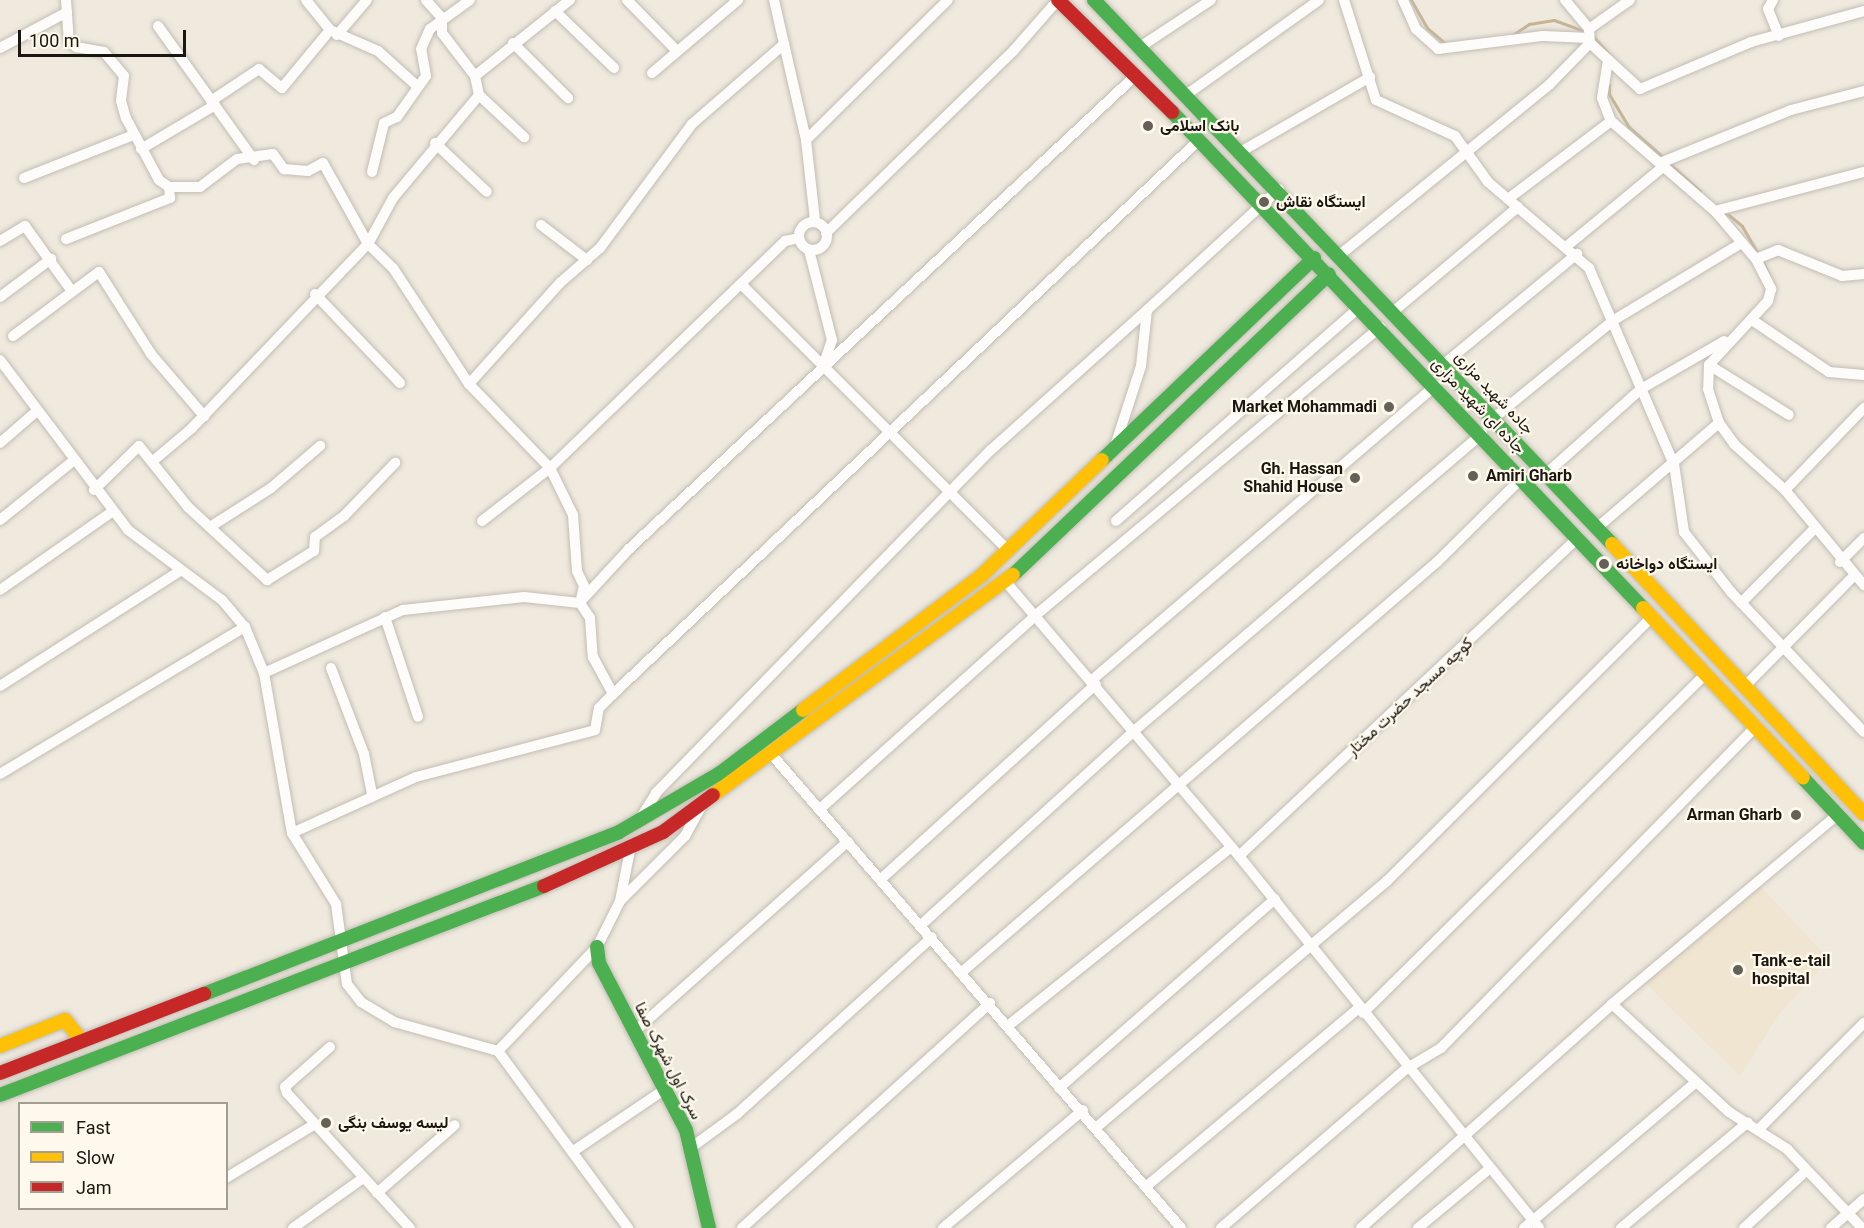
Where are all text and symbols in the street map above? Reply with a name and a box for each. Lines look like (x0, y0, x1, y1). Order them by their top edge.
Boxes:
scale bar (21, 18, 189, 56)
text: 100 m (29, 30, 80, 51)
place label: بانک اسلامی (1160, 116, 1239, 136)
marker: بانک اسلامی (1141, 119, 1155, 133)
place label: ایستگاه نقاش (1276, 192, 1366, 212)
marker: ایستگاه نقاش (1257, 195, 1271, 209)
street label: جاده شهید مزاری (1451, 347, 1537, 439)
street label: جاده ای شهید مزاری (1427, 354, 1529, 458)
place label: Market Mohammadi (1232, 397, 1377, 417)
marker: Market Mohammadi (1382, 400, 1396, 414)
place label: Gh. Hassan Shahid House (1243, 459, 1343, 497)
place label: Amiri Gharb (1486, 466, 1572, 486)
marker: Amiri Gharb (1464, 467, 1482, 485)
marker: Gh. Hassan Shahid House (1348, 471, 1362, 485)
place label: ایستگاه دواخانه (1616, 554, 1717, 574)
marker: ایستگاه دواخانه (1597, 557, 1611, 571)
street label: کوچه مسجد حضرت مختار (1343, 634, 1477, 760)
place label: Arman Gharb (1687, 805, 1782, 825)
marker: Arman Gharb (1787, 806, 1805, 824)
place label: Tank-e-tail hospital (1752, 951, 1831, 989)
marker: Tank-e-tail hospital (1729, 961, 1747, 979)
street label: سرک اول شهرک صفا (630, 999, 706, 1123)
legend (18, 1102, 228, 1210)
place label: لیسه یوسف بنگی (338, 1113, 449, 1133)
marker: لیسه یوسف بنگی (319, 1116, 333, 1130)
text: Fast (76, 1117, 111, 1138)
text: Slow (76, 1147, 115, 1168)
text: Jam (76, 1177, 112, 1198)

